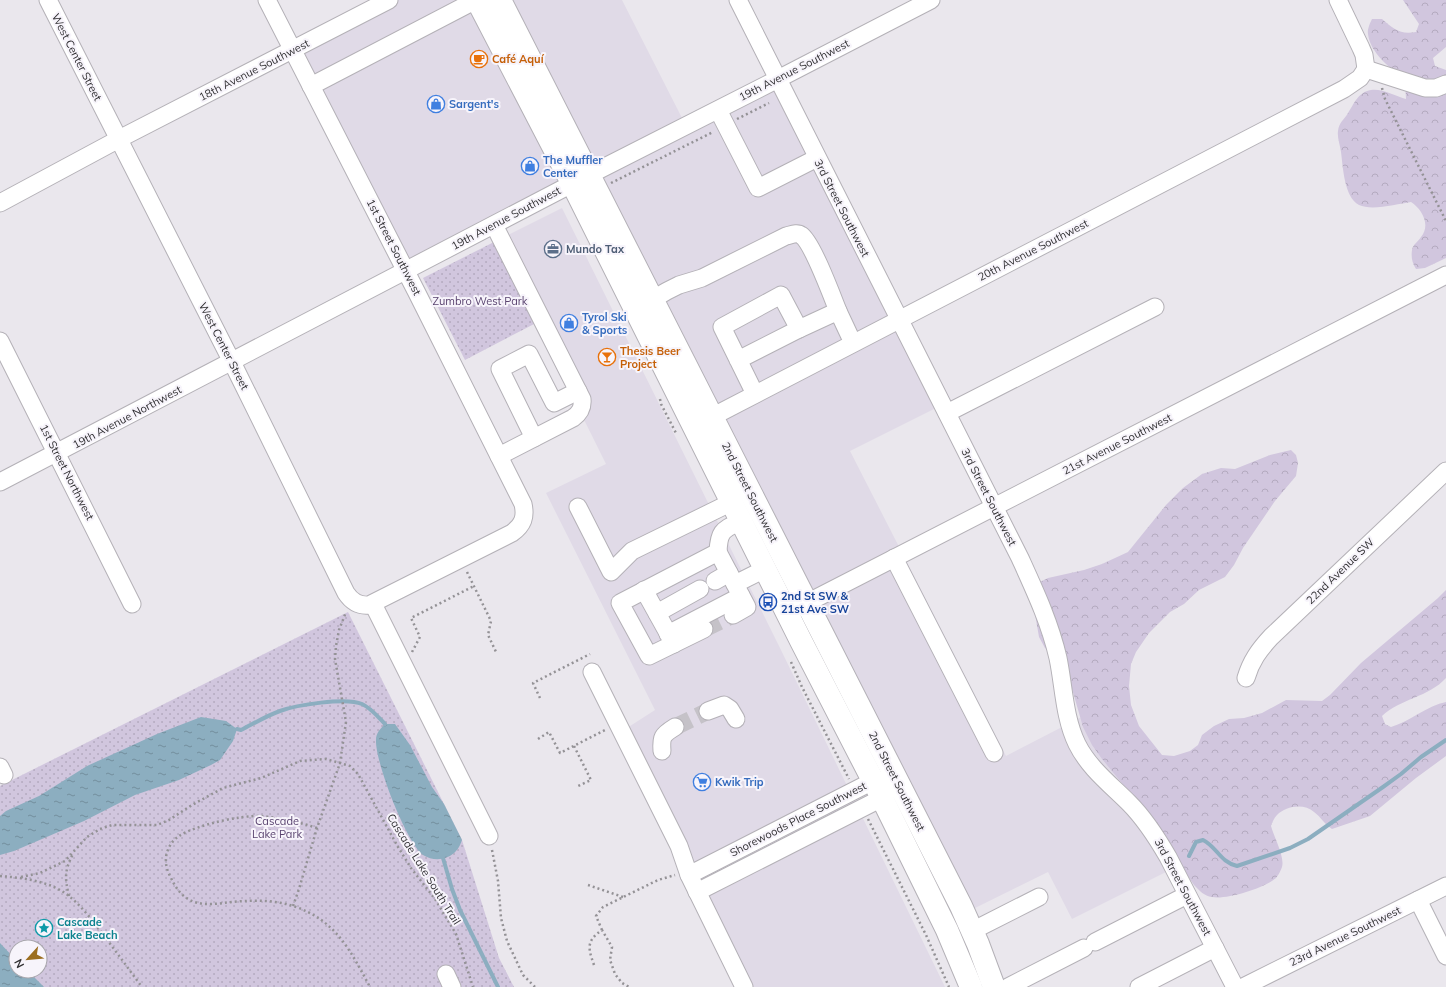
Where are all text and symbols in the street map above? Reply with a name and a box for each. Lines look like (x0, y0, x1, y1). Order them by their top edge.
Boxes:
street label: West Center Street (49, 11, 105, 103)
street label: 18th Avenue Southwest (196, 36, 312, 104)
street label: 19th Avenue Southwest (736, 36, 852, 104)
cafe icon: Café Aquí (469, 49, 489, 69)
place label: Café Aquí (492, 52, 545, 66)
shop icon: Sargent's (426, 94, 446, 114)
place label: Sargent's (449, 97, 499, 111)
place label: The Muffler Center (543, 153, 603, 180)
shop icon: The Muffler Center (520, 156, 540, 176)
street label: 3rd Street Southwest (811, 157, 873, 259)
street label: 19th Avenue Southwest (449, 183, 563, 253)
street label: 1st Street Southwest (364, 196, 424, 298)
street label: 20th Avenue Southwest (975, 216, 1091, 284)
office icon: Mundo Tax (543, 239, 563, 259)
place label: Mundo Tax (566, 242, 625, 256)
park label: Zumbro West Park (433, 294, 528, 308)
street label: West Center Street (196, 300, 252, 392)
place label: Tyrol Ski & Sports (582, 310, 628, 337)
shop icon: Tyrol Ski & Sports (559, 313, 579, 333)
place label: Thesis Beer Project (620, 344, 681, 371)
bar icon: Thesis Beer Project (597, 347, 617, 367)
street label: 19th Avenue Northwest (70, 382, 184, 452)
street label: 21st Avenue Southwest (1060, 410, 1174, 478)
street label: 1st Street Northwest (37, 422, 97, 522)
street label: 2nd Street Southwest (719, 440, 781, 544)
street label: 3rd Street Southwest (958, 446, 1020, 548)
street label: 22nd Avenue SW (1303, 535, 1377, 607)
place label: 2nd St SW & 21st Ave SW (781, 589, 850, 616)
bus stop icon: 2nd St SW & 21st Ave SW (758, 592, 778, 612)
street label: 2nd Street Southwest (866, 729, 928, 833)
supermarket icon: Kwik Trip (692, 772, 712, 792)
place label: Kwik Trip (715, 775, 764, 789)
street label: Shorewoods Place Southwest (727, 778, 869, 860)
street label: Cascade Lake South Trail (384, 811, 464, 927)
park label: Cascade Lake Park (252, 814, 302, 841)
street label: 3rd Street Southwest (1152, 836, 1215, 938)
street label: 23rd Avenue Southwest (1287, 903, 1403, 969)
place label: Cascade Lake Beach (57, 915, 118, 942)
place icon: Cascade Lake Beach (34, 918, 54, 938)
north arrow (8, 939, 48, 979)
text: N (11, 957, 27, 970)

